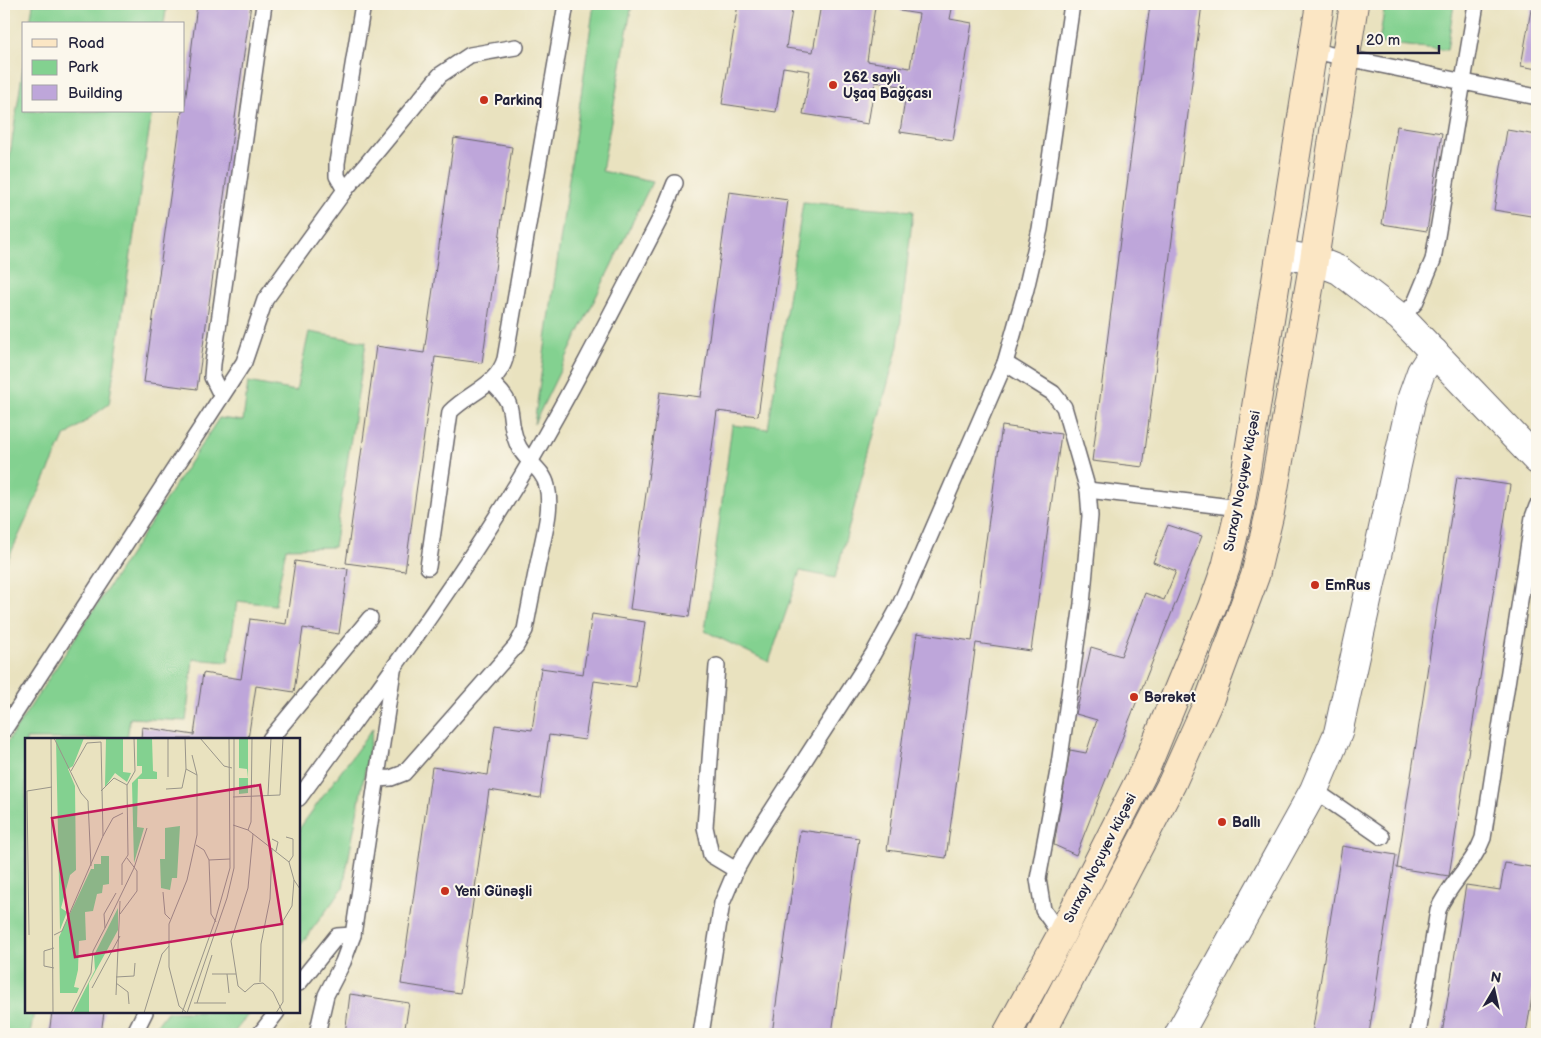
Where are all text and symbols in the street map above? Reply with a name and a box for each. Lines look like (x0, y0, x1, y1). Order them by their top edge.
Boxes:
legend (22, 22, 185, 112)
scale bar (1358, 22, 1440, 54)
text: 20 m (1366, 31, 1400, 50)
text: Road (68, 34, 104, 53)
text: Park (68, 58, 99, 77)
place label: 262 saylı Uşaq Bağçası (843, 69, 932, 102)
marker: 262 saylı Uşaq Bağçası (827, 79, 839, 91)
text: Building (68, 84, 123, 103)
place label: Parkinq (494, 92, 542, 109)
marker: Parkinq (478, 94, 490, 106)
street label: Surxay Noçuyev küçəsi (1220, 409, 1264, 553)
place label: EmRus (1325, 577, 1370, 594)
marker: EmRus (1309, 579, 1321, 591)
place label: Bərəkət (1144, 689, 1196, 706)
marker: Bərəkət (1128, 691, 1140, 703)
inset map (25, 738, 300, 1013)
street label: Surxay Noçuyev küçəsi (1060, 790, 1140, 926)
place label: Ballı (1232, 814, 1260, 831)
marker: Ballı (1216, 816, 1228, 828)
place label: Yeni Günəşli (455, 883, 532, 900)
marker: Yeni Günəşli (439, 885, 451, 897)
north arrow (1468, 966, 1518, 1016)
text: N (1489, 968, 1502, 987)

